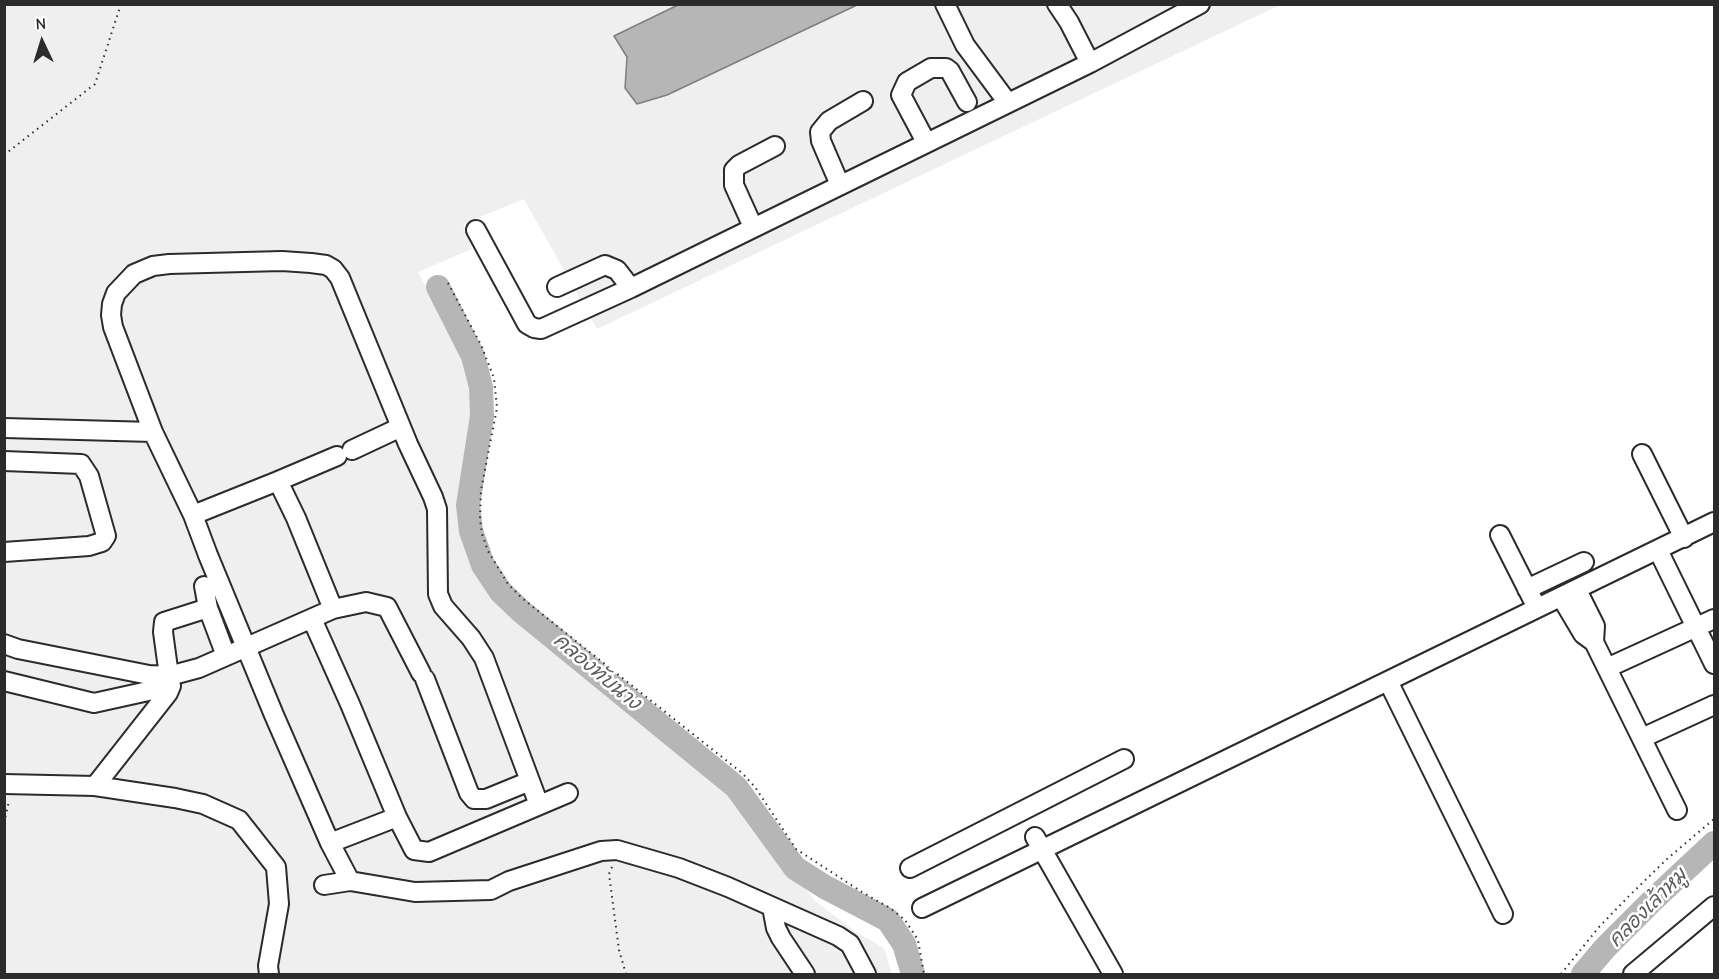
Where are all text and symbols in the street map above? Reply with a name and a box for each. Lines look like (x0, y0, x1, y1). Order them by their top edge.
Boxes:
north arrow (12, 12, 72, 72)
text: N (35, 15, 47, 33)
water label: คลองทับนาง (549, 629, 645, 715)
water label: คลองเล้าหมู (1604, 864, 1692, 952)

